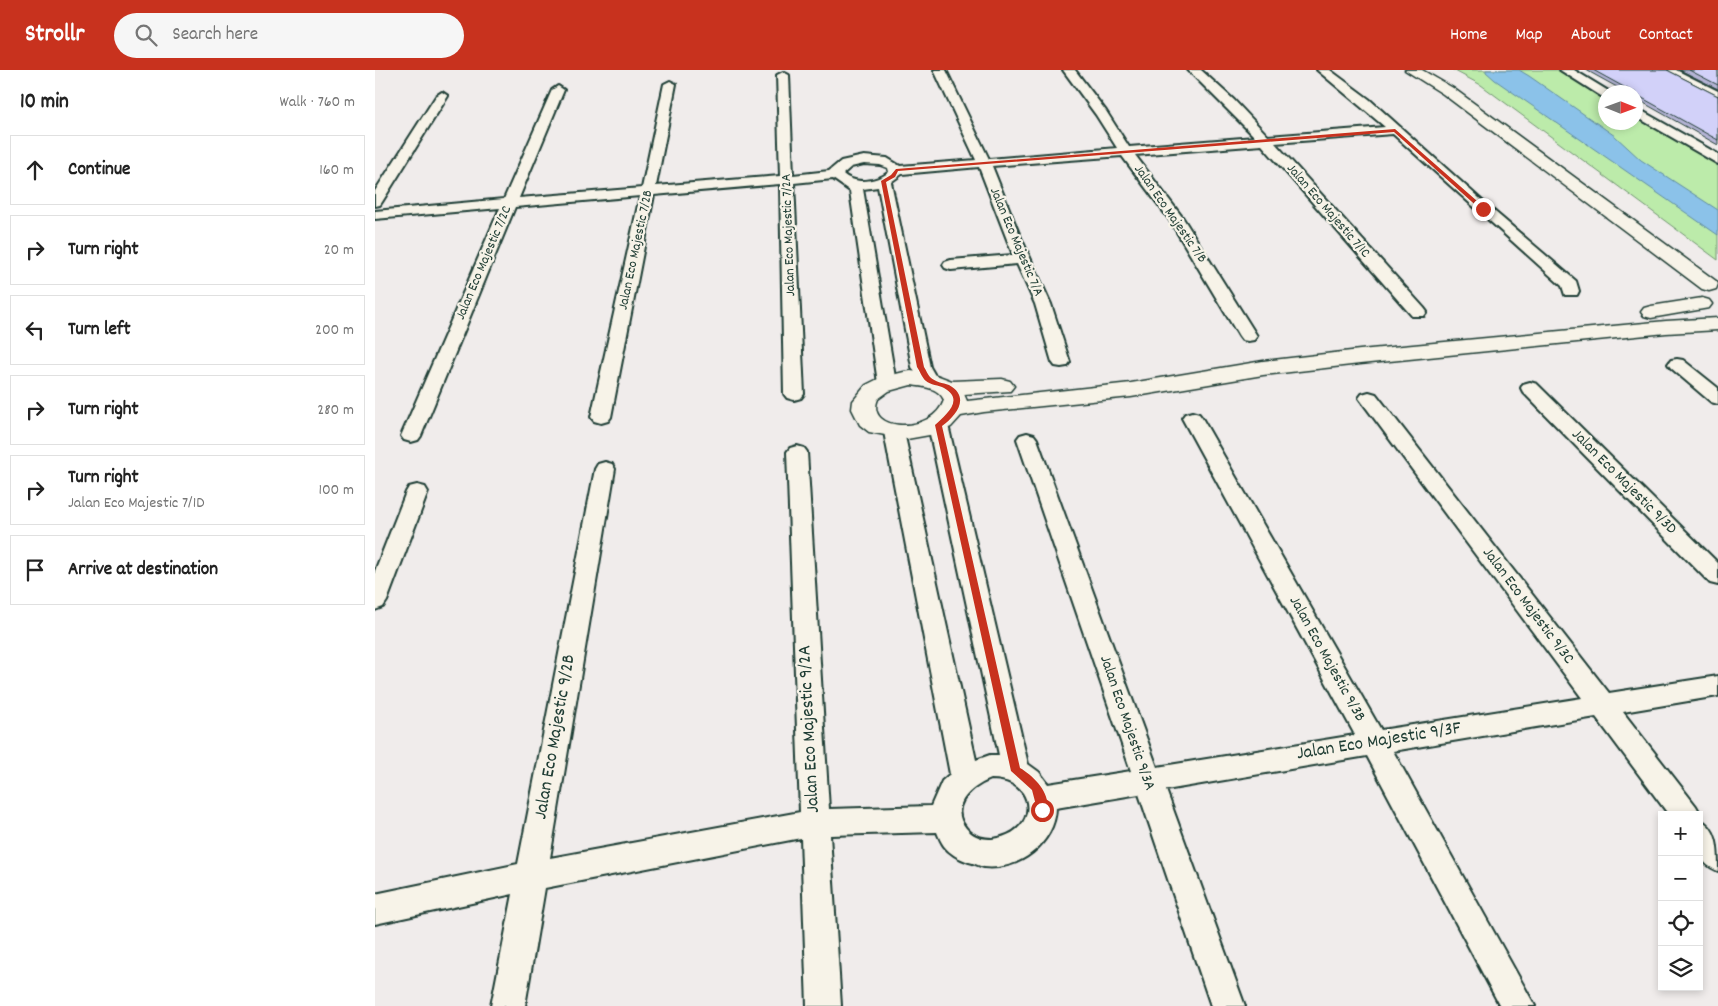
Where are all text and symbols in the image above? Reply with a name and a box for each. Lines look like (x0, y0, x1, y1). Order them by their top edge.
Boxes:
search box (114, 13, 464, 58)
text: Strollr (25, 18, 84, 52)
icon: search (132, 21, 160, 49)
text: Search here (172, 22, 258, 49)
text: Home (1450, 23, 1487, 48)
text: Map (1515, 23, 1543, 48)
text: About (1571, 23, 1611, 48)
text: Contact (1639, 23, 1693, 48)
north arrow (1598, 85, 1643, 130)
text: 10 min (20, 88, 69, 118)
text: Walk · 760 m (280, 91, 355, 114)
icon: ahead (21, 156, 49, 184)
text: Continue (68, 157, 130, 184)
text: 160 m (319, 159, 354, 182)
street label: Jalan Eco Majestic 7/1C (1281, 160, 1375, 263)
street label: Jalan Eco Majestic 7/B (1129, 161, 1212, 267)
street label: Jalan Eco Majestic 7/2A (777, 173, 801, 297)
street label: Jalan Eco Majestic 7/A (984, 184, 1048, 300)
street label: Jalan Eco Majestic 7/2B (614, 188, 659, 312)
route end (1472, 198, 1495, 221)
street label: Jalan Eco Majestic 7/2C (451, 203, 517, 323)
icon: right (21, 236, 49, 264)
text: Turn right (68, 237, 139, 264)
text: 20 m (324, 239, 354, 262)
icon: left (21, 316, 49, 344)
text: Turn left (68, 317, 131, 344)
text: 200 m (315, 319, 354, 342)
icon: right (21, 396, 49, 424)
text: Turn right (68, 397, 139, 424)
text: 280 m (317, 399, 354, 422)
street label: Jalan Eco Majestic 9/3D (1566, 424, 1682, 540)
text: Turn right (68, 465, 139, 492)
icon: right (21, 476, 49, 504)
text: 100 m (318, 479, 354, 502)
text: Jalan Eco Majestic 7/1D (68, 492, 204, 515)
street label: Jalan Eco Majestic 9/3C (1476, 543, 1580, 669)
icon: arrive (21, 556, 49, 584)
text: Arrive at destination (68, 557, 218, 584)
street label: Jalan Eco Majestic 9/3B (1283, 592, 1371, 726)
street label: Jalan Eco Majestic 9/2A (792, 644, 828, 814)
street label: Jalan Eco Majestic 9/3A (1093, 652, 1161, 794)
street label: Jalan Eco Majestic 9/2B (528, 653, 584, 821)
street label: Jalan Eco Majestic 9/3F (1295, 716, 1464, 768)
route start (1031, 799, 1054, 822)
map controls (1658, 811, 1703, 991)
button: + (1658, 811, 1703, 856)
button: − (1658, 856, 1703, 901)
button: locate (1658, 901, 1703, 946)
button: layers (1658, 946, 1703, 991)

